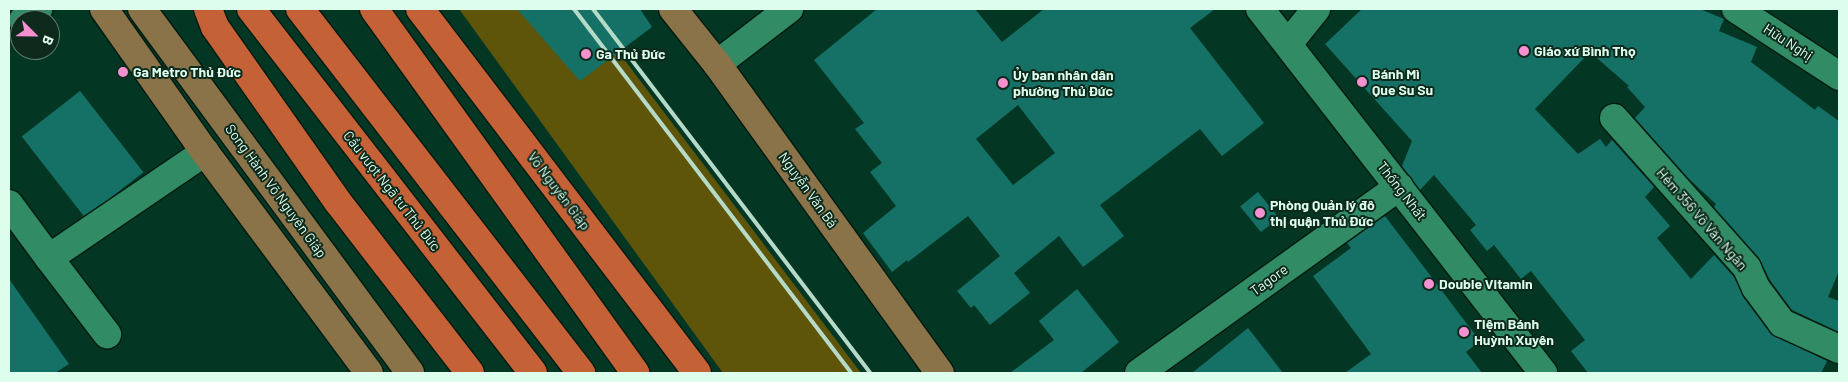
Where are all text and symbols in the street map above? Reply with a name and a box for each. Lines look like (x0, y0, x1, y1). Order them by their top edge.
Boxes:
north arrow (10, 10, 60, 60)
street label: Hữu Nghị (1760, 20, 1816, 64)
text: B (39, 33, 58, 48)
place label: Giáo xứ Bình Thọ (1534, 43, 1636, 59)
marker: Giáo xứ Bình Thọ (1518, 45, 1530, 57)
place label: Ga Thủ Đức (596, 46, 665, 62)
marker: Ga Thủ Đức (580, 48, 592, 60)
place label: Ga Metro Thủ Đức (133, 64, 241, 80)
marker: Ga Metro Thủ Đức (117, 66, 129, 78)
place label: Bánh Mì Que Su Su (1372, 66, 1433, 98)
place label: Ủy ban nhân dân phường Thủ Đức (1013, 67, 1114, 100)
marker: Bánh Mì Que Su Su (1356, 76, 1368, 88)
marker: Ủy ban nhân dân phường Thủ Đức (997, 77, 1009, 89)
street label: Song Hành Võ Nguyên Giáp (222, 121, 330, 261)
street label: Cầu vượt Ngã tư Thủ Đức (340, 128, 444, 254)
street label: Võ Nguyên Giáp (524, 149, 594, 233)
street label: Nguyễn Văn Bá (775, 149, 841, 231)
street label: Thống Nhất (1374, 158, 1430, 224)
street label: Hẻm 356 Võ Văn Ngân (1653, 164, 1751, 274)
place label: Phòng Quản lý đô thị quận Thủ Đức (1270, 197, 1375, 230)
marker: Phòng Quản lý đô thị quận Thủ Đức (1254, 207, 1266, 219)
street label: Tagore (1247, 261, 1291, 299)
place label: Double Vitamin (1439, 276, 1533, 292)
marker: Double Vitamin (1423, 278, 1435, 290)
place label: Tiệm Bánh Huỳnh Xuyên (1474, 316, 1554, 348)
marker: Tiệm Bánh Huỳnh Xuyên (1458, 326, 1470, 338)

